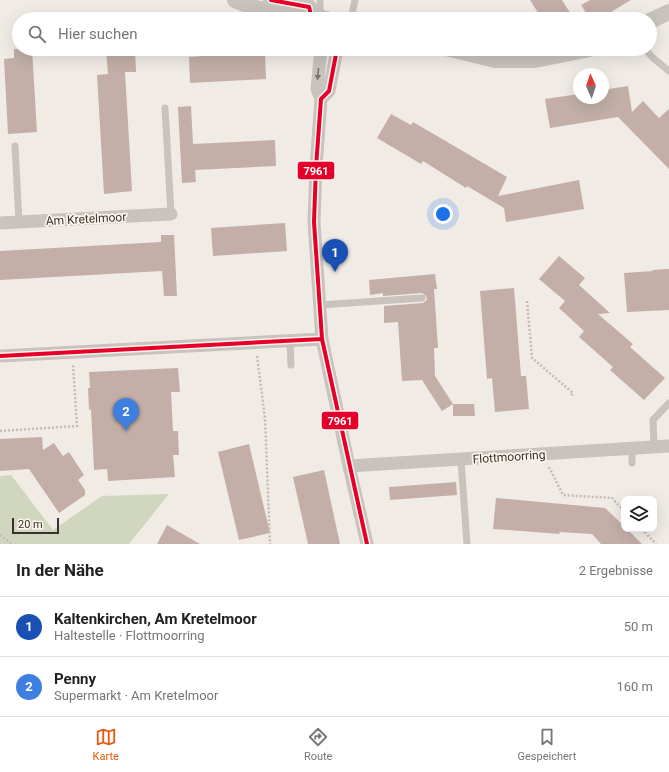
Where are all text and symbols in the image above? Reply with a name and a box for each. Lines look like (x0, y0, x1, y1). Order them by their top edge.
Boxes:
search box (12, 12, 657, 56)
icon: search (26, 23, 48, 45)
text: Hier suchen (58, 25, 137, 43)
one-way arrow (315, 68, 322, 81)
north arrow (573, 68, 609, 104)
line badge: 7961 (297, 161, 335, 180)
text: 7961 (303, 165, 329, 178)
your location (433, 204, 453, 224)
street label: Am Kretelmoor (45, 210, 127, 228)
pin: 1 (322, 239, 348, 272)
pin: 2 (113, 398, 139, 431)
line badge: 7961 (321, 411, 359, 430)
text: 7961 (327, 415, 353, 428)
street label: Flottmoorring (472, 447, 546, 467)
map controls (621, 496, 657, 532)
button: layers (621, 496, 657, 532)
scale bar (12, 516, 59, 535)
text: 20 m (18, 518, 43, 531)
text: In der Nähe (16, 560, 104, 580)
text: 2 Ergebnisse (579, 563, 653, 578)
text: Kaltenkirchen, Am Kretelmoor (54, 610, 257, 628)
text: 1 (25, 619, 33, 634)
text: 50 m (624, 619, 653, 634)
text: Haltestelle · Flottmoorring (54, 628, 205, 643)
text: Penny (54, 670, 96, 688)
text: 2 (25, 679, 33, 694)
text: 160 m (616, 679, 653, 694)
text: Supermarkt · Am Kretelmoor (54, 688, 218, 703)
tab: Karte (93, 726, 119, 763)
tab: Route (304, 726, 332, 763)
tab: Gespeichert (518, 726, 576, 763)

